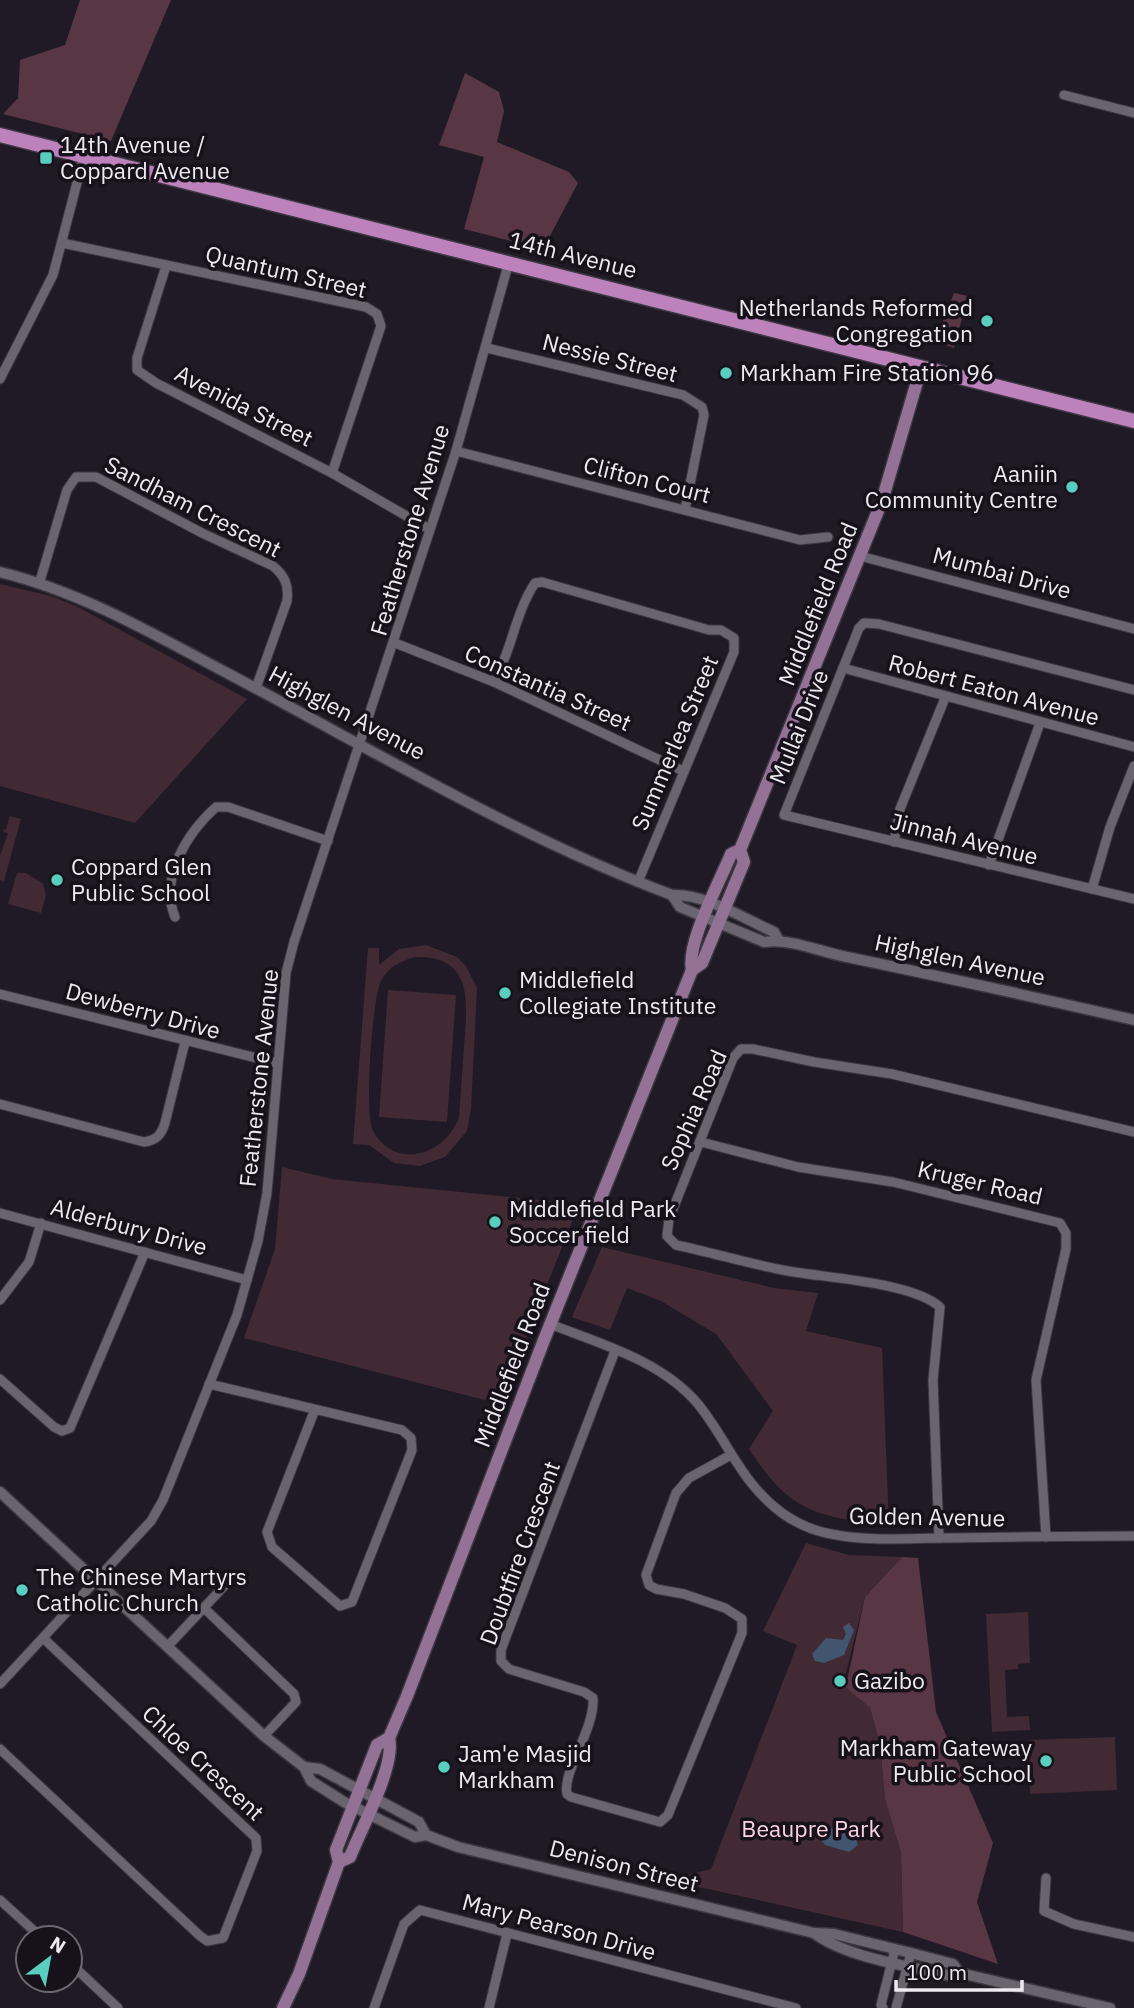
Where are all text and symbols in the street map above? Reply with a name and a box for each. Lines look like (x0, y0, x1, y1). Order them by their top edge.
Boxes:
place label: 14th Avenue / Coppard Avenue (60, 129, 230, 185)
marker: 14th Avenue / Coppard Avenue (38, 150, 54, 166)
street label: 14th Avenue (506, 224, 640, 284)
street label: Quantum Street (203, 238, 370, 304)
place label: Netherlands Reformed Congregation (739, 292, 973, 348)
marker: Netherlands Reformed Congregation (979, 313, 995, 329)
street label: Nessie Street (540, 326, 681, 388)
street label: Avenida Street (170, 357, 319, 453)
place label: Markham Fire Station 96 (740, 357, 994, 387)
marker: Markham Fire Station 96 (718, 365, 734, 381)
street label: Featherstone Avenue (363, 421, 455, 639)
street label: Sandham Crescent (100, 449, 287, 564)
street label: Clifton Court (581, 449, 714, 509)
place label: Aaniin Community Centre (865, 458, 1058, 514)
marker: Aaniin Community Centre (1064, 479, 1080, 495)
street label: Middlefield Road (771, 518, 863, 690)
street label: Mumbai Drive (930, 539, 1075, 605)
street label: Constantia Street (460, 637, 636, 737)
street label: Robert Eaton Avenue (886, 646, 1103, 732)
street label: Summerlea Street (624, 651, 724, 835)
street label: Highglen Avenue (264, 658, 431, 766)
street label: Mullai Drive (762, 665, 835, 788)
street label: Jinnah Avenue (887, 805, 1041, 871)
place label: Coppard Glen Public School (71, 851, 212, 907)
marker: Coppard Glen Public School (49, 872, 65, 888)
street label: Highglen Avenue (872, 926, 1048, 992)
place label: Middlefield Collegiate Institute (519, 964, 716, 1020)
street label: Featherstone Avenue (232, 967, 284, 1188)
street label: Dewberry Drive (63, 975, 224, 1045)
marker: Middlefield Collegiate Institute (497, 985, 513, 1001)
street label: Sophia Road (653, 1045, 733, 1175)
street label: Kruger Road (915, 1153, 1046, 1211)
street label: Alderbury Drive (48, 1191, 211, 1261)
place label: Middlefield Park Soccer field (509, 1193, 676, 1249)
marker: Middlefield Park Soccer field (487, 1214, 503, 1230)
street label: Middlefield Road (466, 1278, 556, 1451)
street label: Doubtfire Crescent (472, 1457, 566, 1649)
street label: Golden Avenue (849, 1500, 1005, 1532)
place label: The Chinese Martyrs Catholic Church (36, 1561, 247, 1617)
marker: The Chinese Martyrs Catholic Church (14, 1582, 30, 1598)
place label: Gazibo (854, 1665, 925, 1695)
marker: Gazibo (832, 1673, 848, 1689)
street label: Chloe Crescent (136, 1698, 271, 1826)
place label: Markham Gateway Public School (840, 1732, 1033, 1788)
place label: Jam'e Masjid Markham (458, 1738, 592, 1794)
marker: Markham Gateway Public School (1038, 1753, 1054, 1769)
marker: Jam'e Masjid Markham (436, 1759, 452, 1775)
park label: Beaupre Park (741, 1813, 881, 1843)
street label: Denison Street (547, 1832, 702, 1898)
street label: Mary Pearson Drive (459, 1886, 659, 1966)
north arrow (14, 1924, 84, 1994)
text: N (46, 1931, 70, 1958)
scale bar (896, 1948, 1022, 1992)
text: 100 m (906, 1958, 967, 1986)

